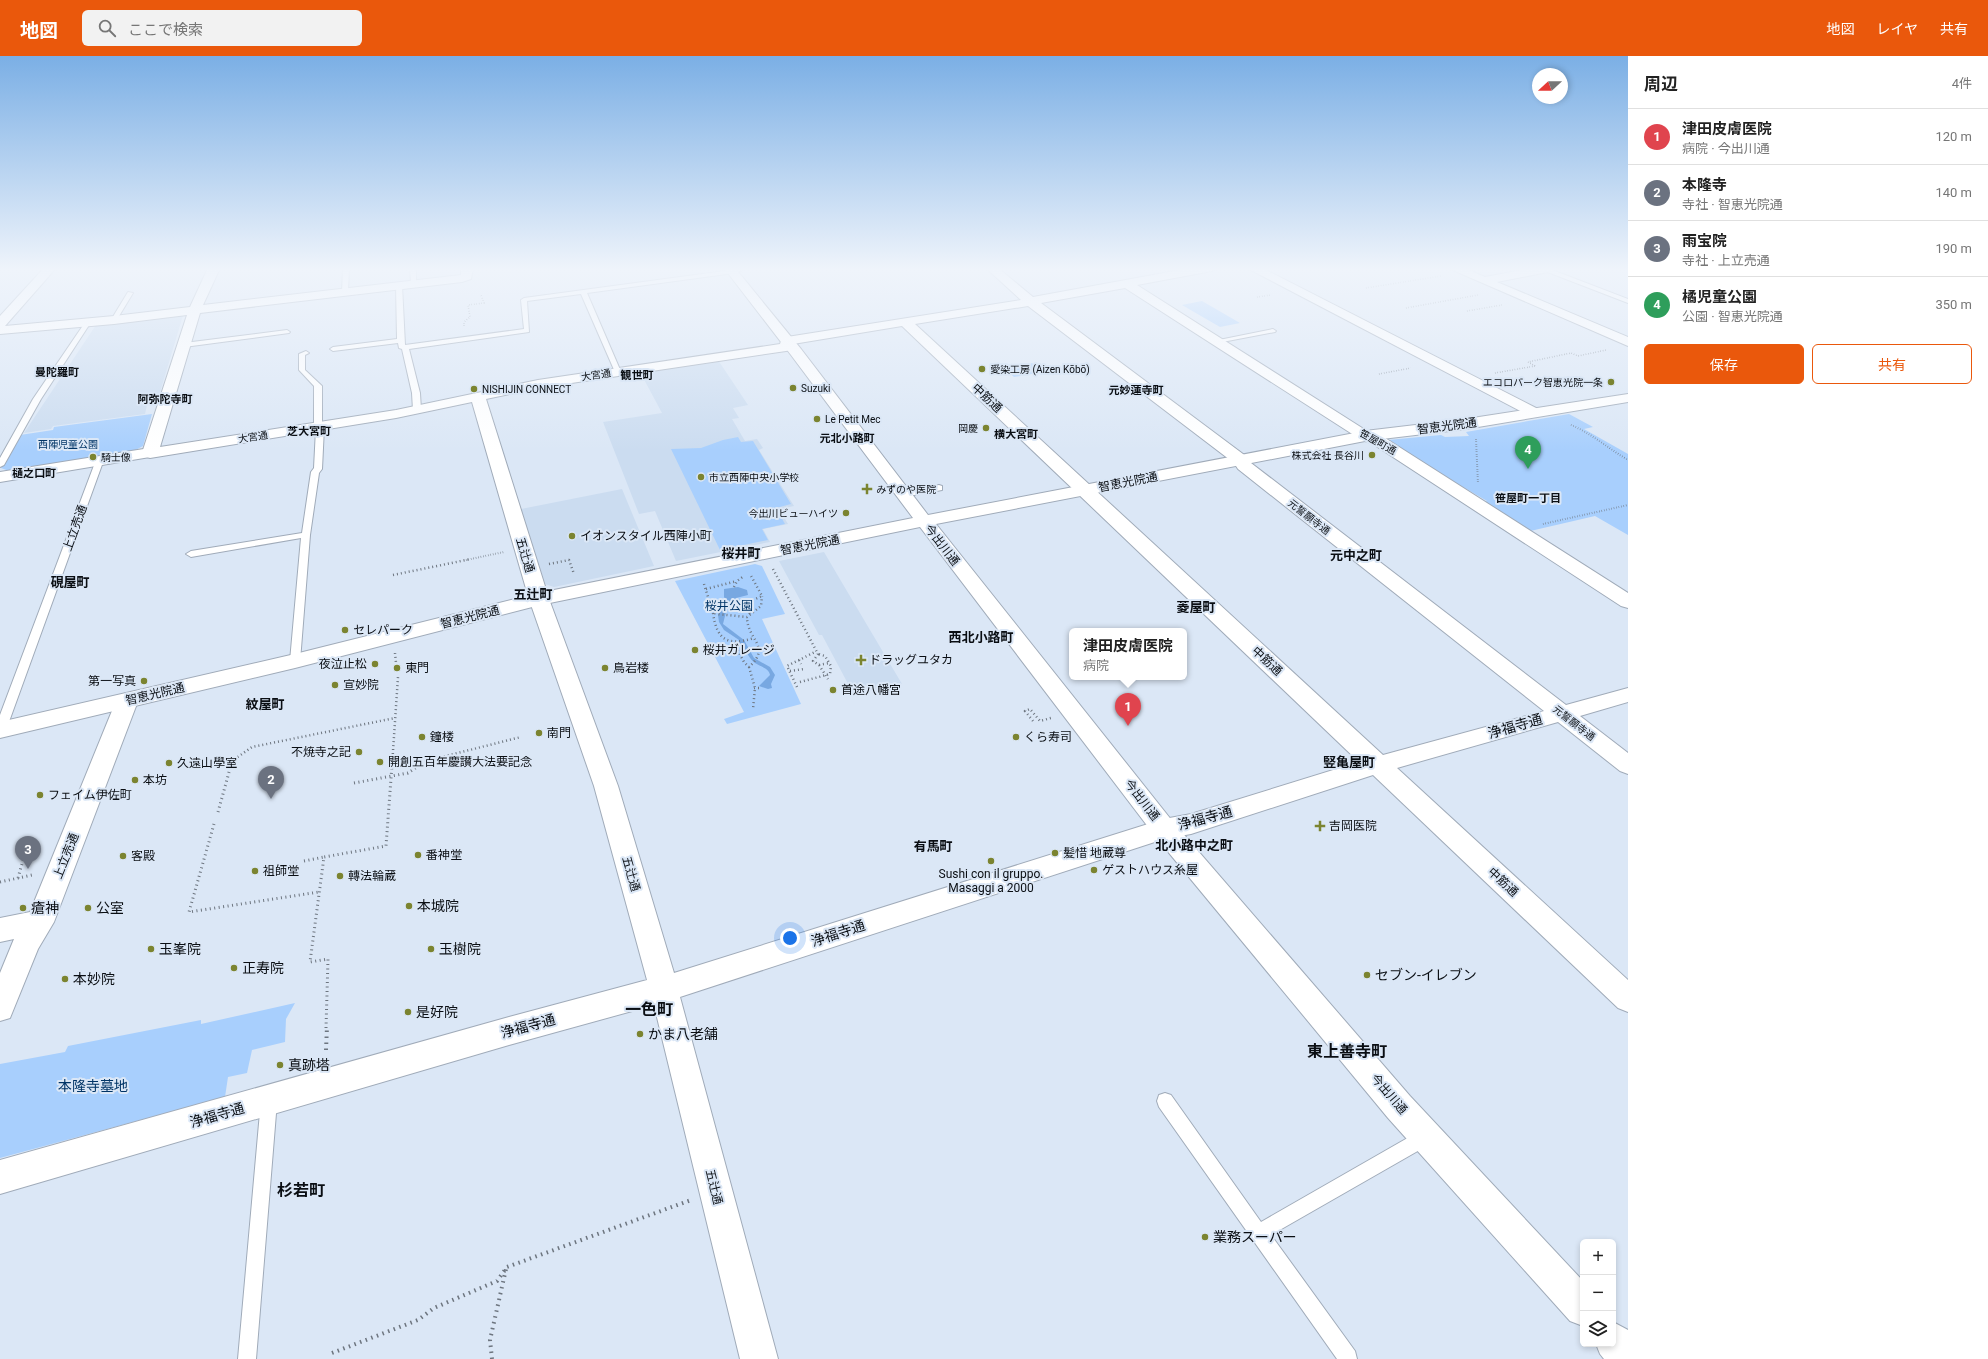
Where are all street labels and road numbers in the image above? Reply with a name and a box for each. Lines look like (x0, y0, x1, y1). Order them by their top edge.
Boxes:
street label: 大宮通 (580, 367, 612, 383)
street label: 中筋通 (969, 381, 1005, 415)
street label: 智恵光院通 (1416, 415, 1478, 437)
street label: 笹屋町通 (1358, 427, 1398, 457)
street label: 大宮通 (237, 429, 269, 445)
street label: 智恵光院通 (1097, 469, 1159, 495)
street label: 元誓願寺通 (1286, 497, 1332, 537)
street label: 上立売通 (60, 503, 90, 553)
street label: 今出川通 (922, 522, 962, 568)
street label: 智恵光院通 (779, 532, 841, 558)
street label: 五辻通 (513, 536, 537, 574)
street label: 智恵光院通 (439, 603, 501, 631)
street label: 中筋通 (1249, 644, 1285, 678)
street label: 智恵光院通 (124, 680, 186, 708)
street label: 元誓願寺通 (1551, 703, 1597, 743)
street label: 浄福寺通 (1486, 711, 1544, 741)
street label: 今出川通 (1122, 777, 1162, 823)
street label: 浄福寺通 (1176, 803, 1234, 833)
street label: 上立売通 (51, 831, 81, 881)
street label: 五辻通 (619, 855, 643, 893)
street label: 中筋通 (1485, 865, 1521, 899)
street label: 浄福寺通 (809, 917, 867, 949)
street label: 浄福寺通 (499, 1011, 557, 1041)
street label: 今出川通 (1368, 1071, 1410, 1117)
street label: 浄福寺通 (188, 1100, 246, 1130)
street label: 五辻通 (703, 1168, 725, 1206)

